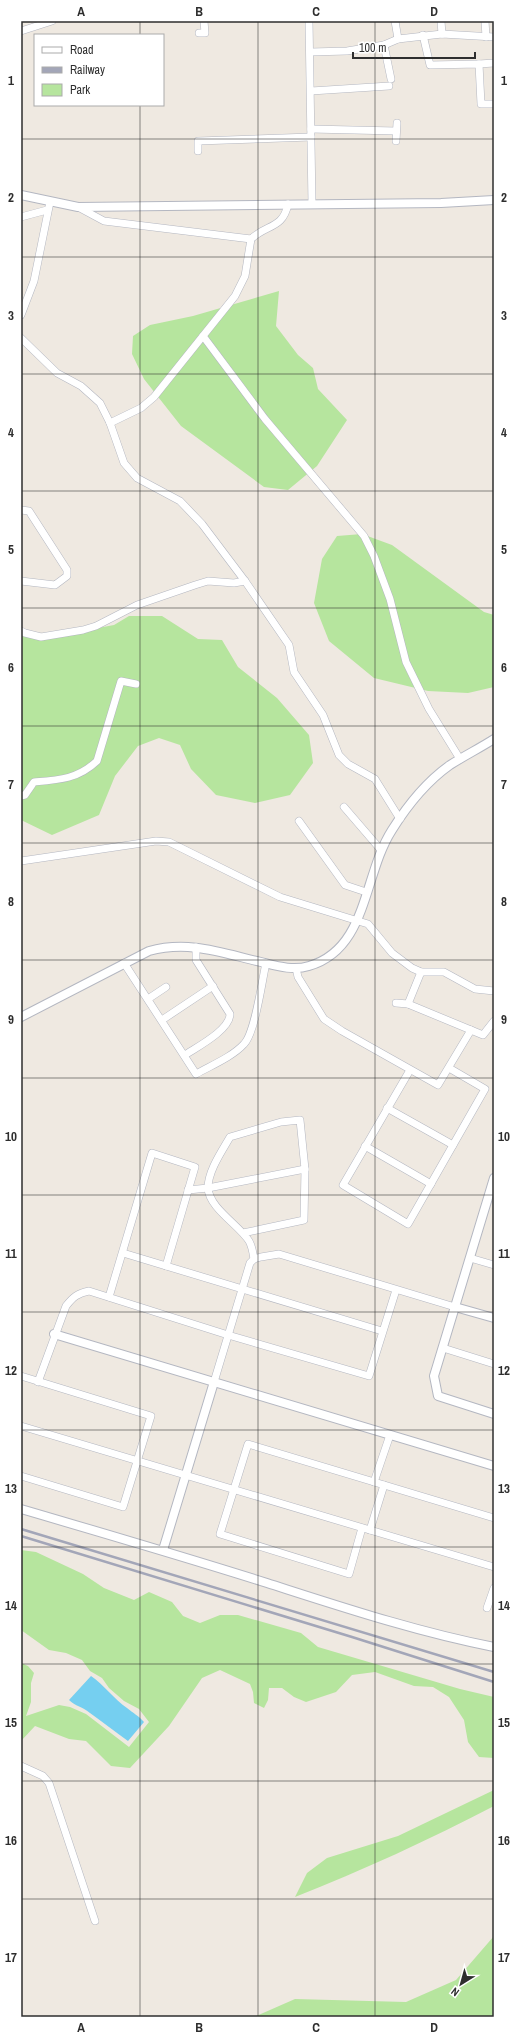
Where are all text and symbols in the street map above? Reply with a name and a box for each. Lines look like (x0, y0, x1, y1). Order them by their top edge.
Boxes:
text: A (77, 3, 85, 20)
text: B (195, 3, 203, 20)
text: C (312, 3, 320, 20)
text: D (430, 3, 438, 20)
legend (34, 34, 164, 106)
scale bar (353, 34, 475, 60)
text: 100 m (359, 40, 386, 56)
text: Road (70, 42, 94, 58)
text: Railway (70, 62, 105, 78)
text: 1 (8, 72, 14, 89)
text: 1 (501, 72, 507, 89)
text: Park (70, 82, 90, 98)
text: 2 (8, 189, 14, 206)
text: 2 (501, 189, 507, 206)
text: 3 (8, 307, 14, 324)
text: 3 (501, 307, 507, 324)
text: 4 (8, 424, 14, 441)
text: 4 (501, 424, 507, 441)
text: 5 (8, 541, 14, 558)
text: 5 (501, 541, 507, 558)
text: 6 (8, 659, 14, 676)
text: 6 (501, 659, 507, 676)
text: 7 (8, 776, 14, 793)
text: 7 (501, 776, 507, 793)
text: 8 (8, 893, 14, 910)
text: 8 (501, 893, 507, 910)
text: 9 (8, 1011, 14, 1028)
text: 9 (501, 1011, 507, 1028)
text: 10 (5, 1128, 17, 1145)
text: 10 (498, 1128, 510, 1145)
text: 11 (5, 1245, 17, 1262)
text: 11 (498, 1245, 510, 1262)
text: 12 (5, 1362, 17, 1379)
text: 12 (498, 1362, 510, 1379)
text: 13 (5, 1480, 17, 1497)
text: 13 (498, 1480, 510, 1497)
text: 14 (5, 1597, 17, 1614)
text: 14 (498, 1597, 510, 1614)
text: 15 (5, 1714, 17, 1731)
text: 15 (498, 1714, 510, 1731)
text: 16 (5, 1832, 17, 1849)
text: 16 (498, 1832, 510, 1849)
text: 17 (5, 1949, 17, 1966)
text: 17 (498, 1949, 510, 1966)
north arrow (441, 1964, 481, 2004)
text: N (448, 1984, 462, 2000)
text: A (77, 2019, 85, 2036)
text: B (195, 2019, 203, 2036)
text: C (312, 2019, 320, 2036)
text: D (430, 2019, 438, 2036)

